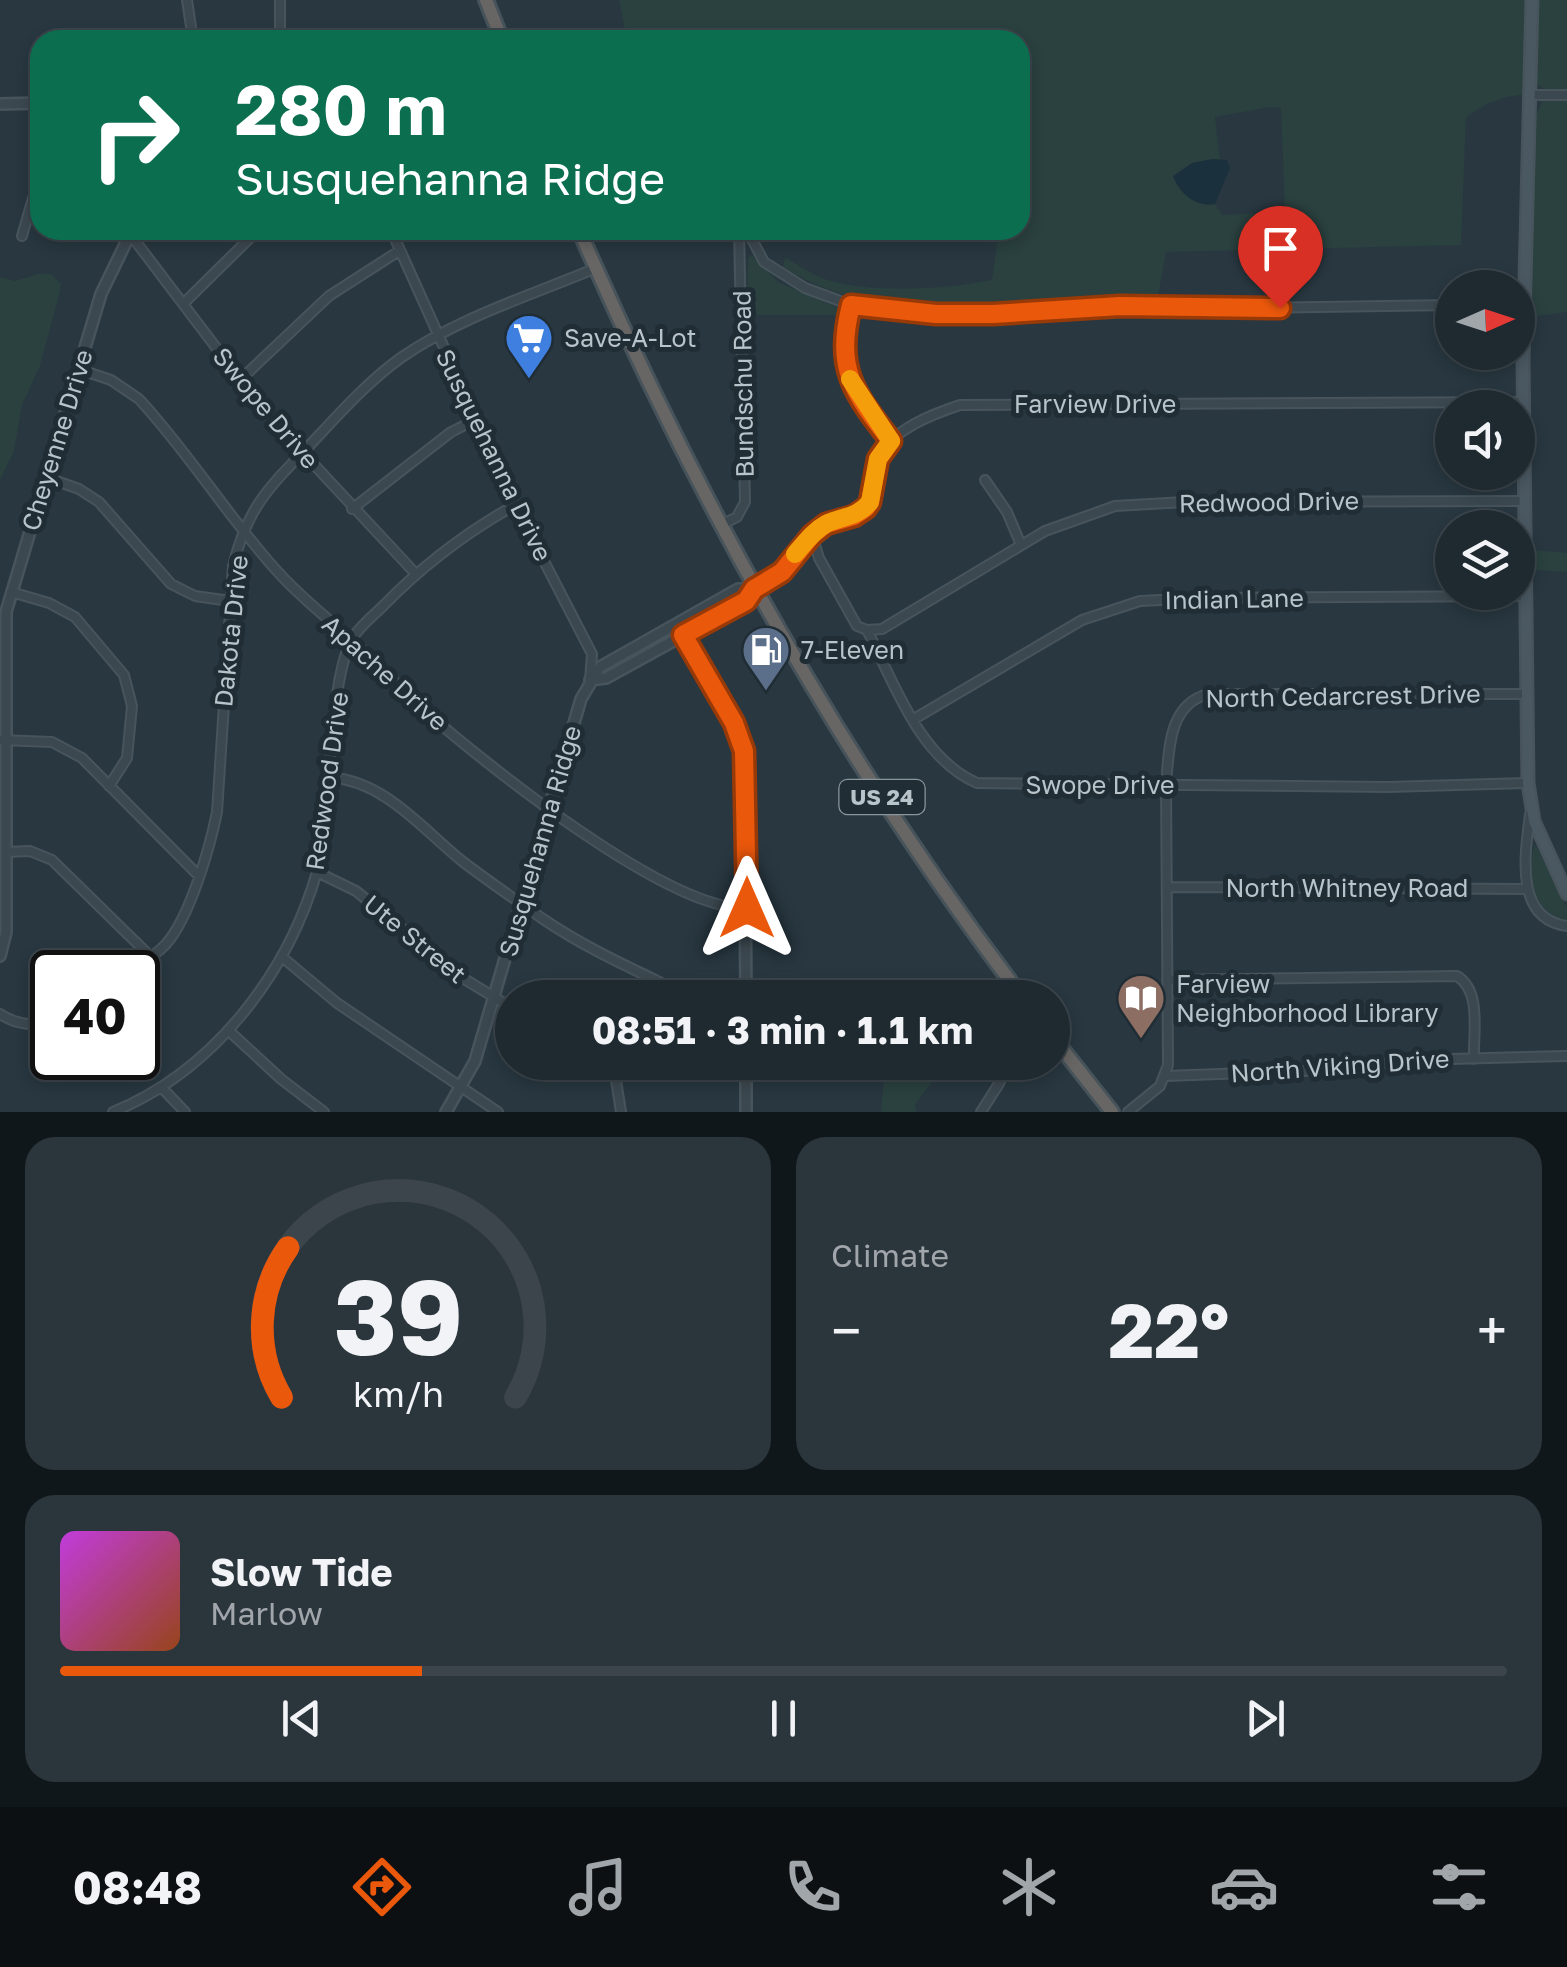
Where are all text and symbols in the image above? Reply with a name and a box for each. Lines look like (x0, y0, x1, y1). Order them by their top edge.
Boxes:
text: 280 m (235, 66, 447, 150)
icon: right (70, 70, 200, 200)
text: Susquehanna Ridge (235, 151, 665, 205)
pin (1238, 206, 1323, 309)
icon: arrive (1253, 221, 1308, 276)
north arrow (1435, 270, 1535, 370)
map controls (1435, 270, 1535, 610)
street label: Bundschu Road (725, 290, 760, 478)
supermarket icon: Save-A-Lot (503, 312, 555, 380)
place label: Save-A-Lot (564, 322, 696, 353)
street label: Swope Drive (207, 341, 326, 475)
street label: Susquehanna Drive (430, 344, 559, 566)
street label: Cheyenne Drive (14, 346, 99, 534)
street label: Farview Drive (1014, 388, 1176, 419)
button: sound (1435, 390, 1535, 490)
street label: Redwood Drive (1179, 484, 1359, 519)
button: layers (1435, 510, 1535, 610)
street label: Dakota Drive (207, 553, 254, 708)
street label: Indian Lane (1164, 582, 1304, 615)
street label: Apache Drive (316, 608, 454, 737)
fuel station icon: 7-Eleven (740, 624, 792, 692)
place label: 7-Eleven (801, 634, 904, 665)
street label: North Cedarcrest Drive (1205, 678, 1481, 713)
street label: Redwood Drive (299, 690, 354, 872)
street label: Susquehanna Ridge (492, 722, 587, 960)
street label: Swope Drive (1026, 769, 1174, 800)
road number: US 24 (840, 780, 924, 814)
position arrow (695, 856, 799, 960)
street label: North Whitney Road (1226, 872, 1468, 903)
street label: Ute Street (358, 888, 473, 989)
speed limit sign: 40 (30, 950, 160, 1080)
place label: Farview Neighborhood Library (1176, 968, 1439, 1028)
library icon: Farview Neighborhood Library (1115, 972, 1167, 1040)
text: 08:51 · 3 min · 1.1 km (592, 1007, 973, 1052)
street label: North Viking Drive (1230, 1042, 1450, 1089)
text: Climate (831, 1236, 949, 1274)
text: 39 (333, 1253, 463, 1378)
text: 22° (1109, 1284, 1229, 1375)
text: − (831, 1297, 861, 1363)
text: + (1477, 1297, 1507, 1363)
text: km/h (353, 1372, 443, 1415)
text: Slow Tide (210, 1549, 393, 1594)
text: Marlow (210, 1594, 323, 1632)
icon: previous (274, 1691, 329, 1746)
icon: pause (756, 1691, 811, 1746)
icon: next (1238, 1691, 1293, 1746)
icon: directions (347, 1852, 417, 1922)
icon: music (563, 1852, 633, 1922)
icon: phone (778, 1852, 848, 1922)
icon: climate (994, 1852, 1064, 1922)
icon: car (1209, 1852, 1279, 1922)
icon: filters (1424, 1852, 1494, 1922)
text: 08:48 (73, 1860, 202, 1914)

